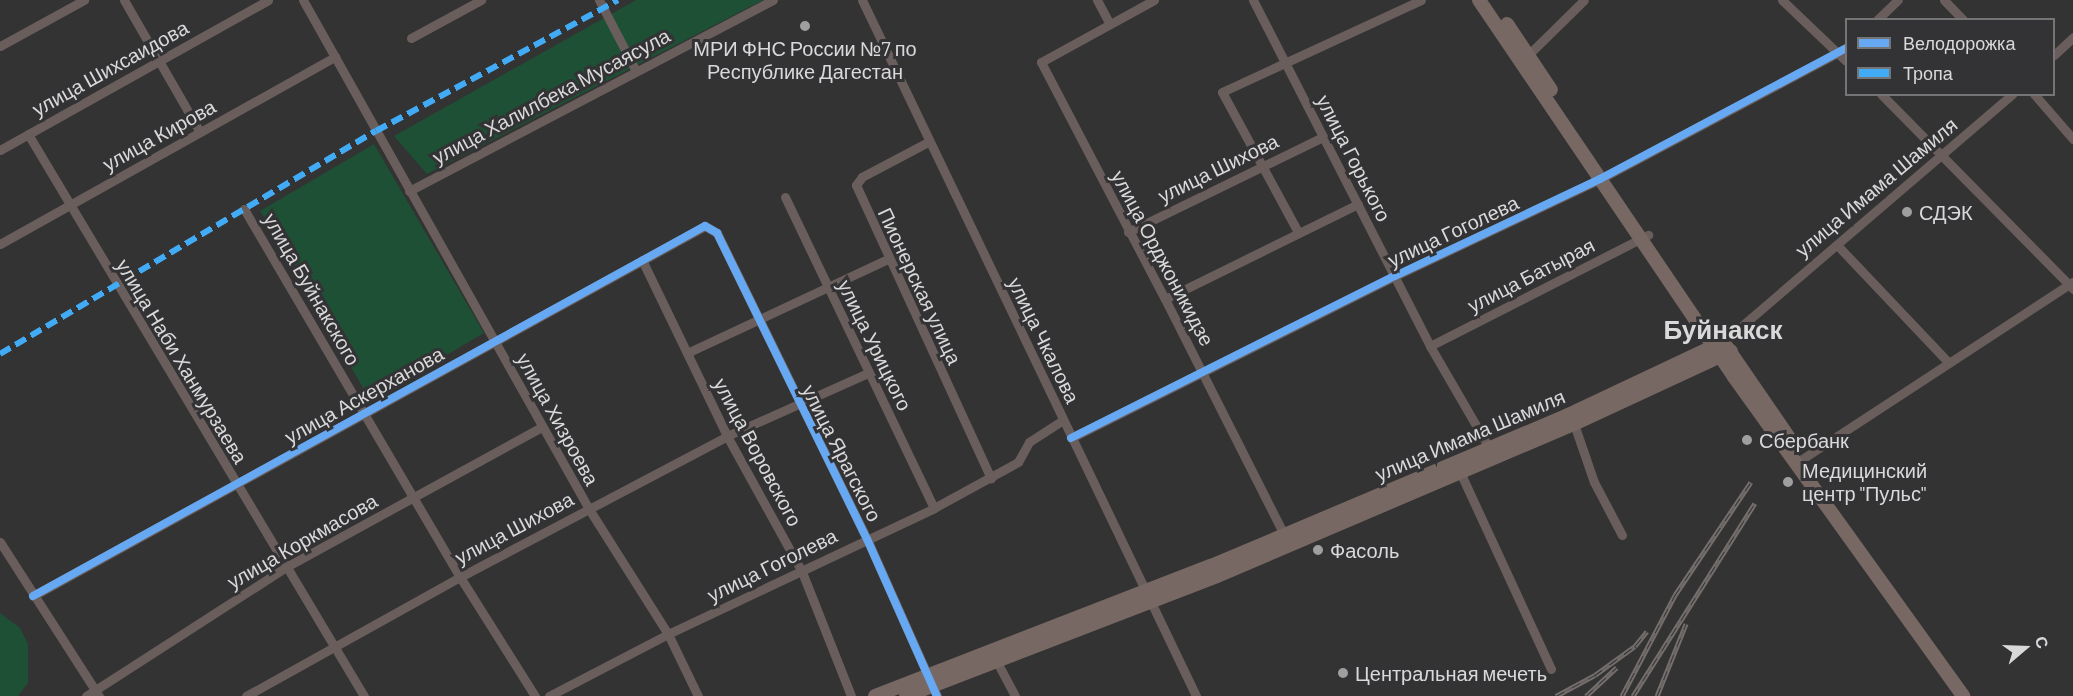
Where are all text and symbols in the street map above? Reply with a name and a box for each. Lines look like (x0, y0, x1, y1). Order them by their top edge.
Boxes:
street label: улица Шихсаидова (28, 15, 192, 121)
legend (1845, 18, 2055, 96)
marker: МРИ ФНС России №7 по Республике Дагестан (798, 19, 812, 33)
street label: улица Халилбека Мусаясула (428, 23, 674, 169)
text: Велодорожка (1903, 32, 2015, 54)
place label: МРИ ФНС России №7 по Республике Дагестан (693, 36, 917, 83)
text: Тропа (1903, 62, 1953, 84)
street label: улица Горького (1312, 91, 1396, 225)
street label: улица Кирова (98, 94, 220, 176)
street label: улица Имама Шамиля (1790, 112, 1962, 262)
street label: улица Шихова (1154, 129, 1282, 207)
street label: улица Орджоникидзе (1107, 166, 1219, 350)
street label: улица Гоголева (1384, 190, 1522, 272)
place label: СДЭК (1919, 200, 1973, 224)
street label: Пионерская улица (873, 204, 967, 368)
marker: СДЭК (1900, 205, 1914, 219)
street label: улица Буйнакского (259, 208, 365, 370)
street label: улица Батырая (1463, 233, 1599, 317)
street label: улица Наби Ханмурзаева (111, 254, 253, 468)
street label: улица Чкалова (1003, 273, 1085, 407)
street label: улица Урицкого (833, 276, 917, 414)
district label: Буйнакск (1663, 313, 1783, 345)
street label: улица Аскерханова (280, 341, 448, 449)
street label: улица Хизроева (512, 349, 604, 489)
street label: улица Воровского (709, 374, 807, 530)
street label: улица Ярагского (797, 380, 887, 526)
street label: улица Имама Шамиля (1371, 384, 1569, 486)
place label: Сбербанк (1759, 428, 1849, 452)
marker: Сбербанк (1740, 433, 1754, 447)
place label: Медицинский центр "Пульс" (1802, 458, 1927, 505)
marker: Медицинский центр "Пульс" (1779, 473, 1797, 491)
street label: улица Шихова (451, 487, 577, 569)
street label: улица Коркмасова (223, 488, 381, 594)
street label: улица Гоголева (703, 523, 841, 607)
place label: Фасоль (1330, 538, 1399, 562)
marker: Фасоль (1311, 543, 1325, 557)
north arrow (1995, 618, 2055, 678)
text: С (2032, 633, 2053, 651)
place label: Центральная мечеть (1355, 661, 1547, 685)
marker: Центральная мечеть (1336, 666, 1350, 680)

